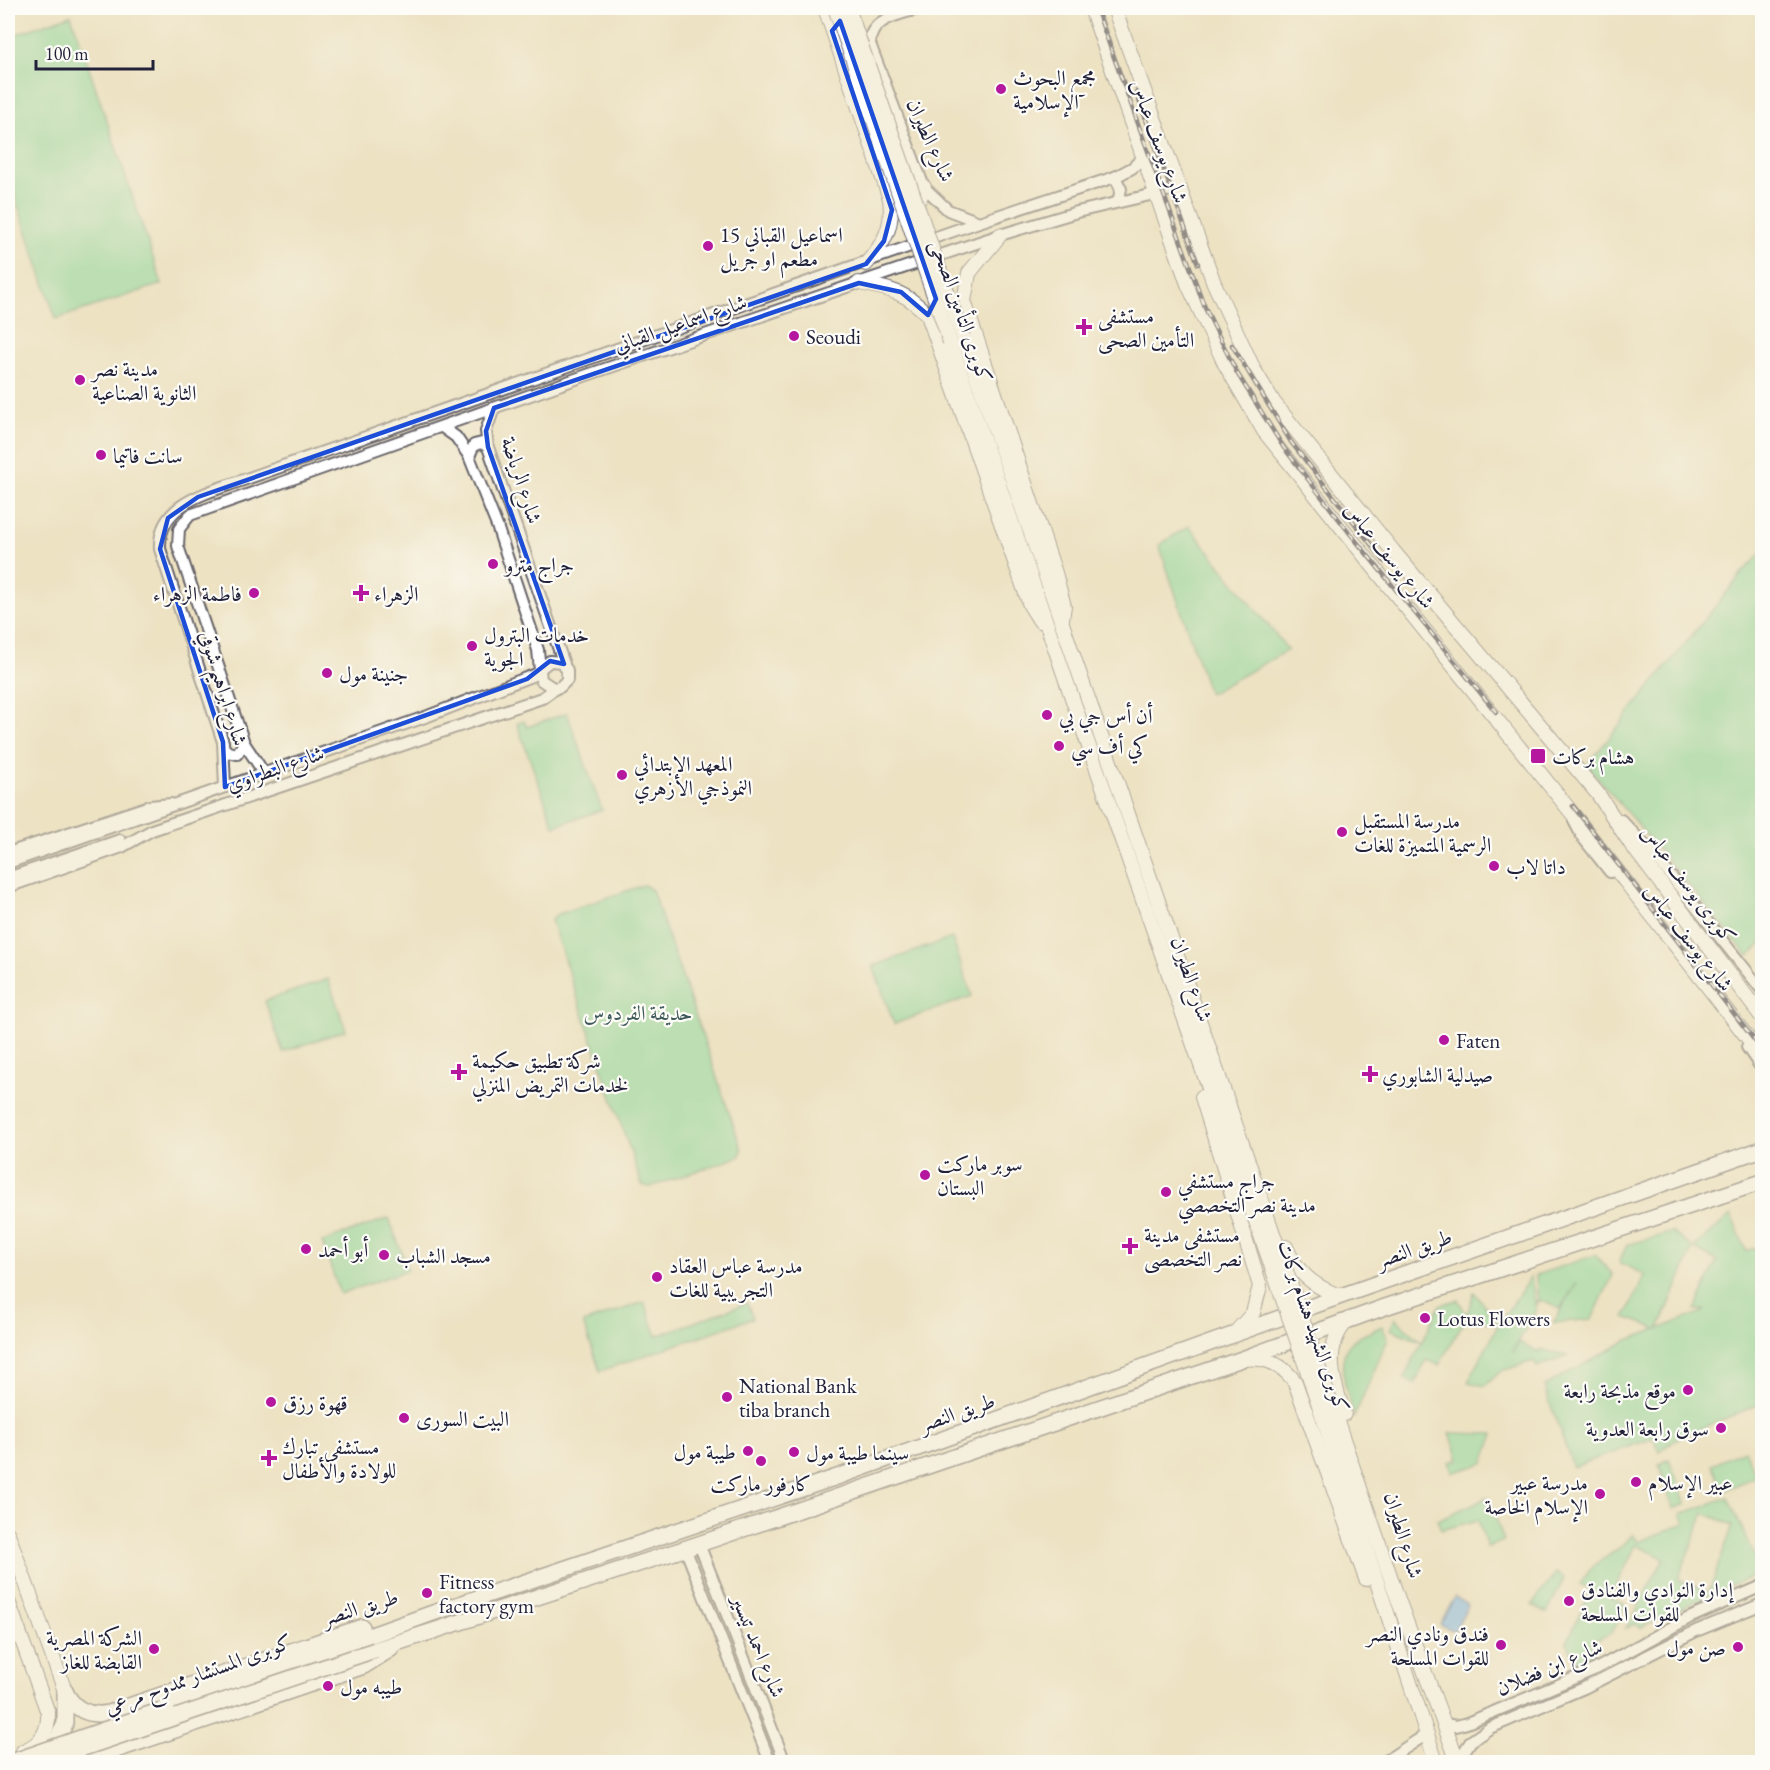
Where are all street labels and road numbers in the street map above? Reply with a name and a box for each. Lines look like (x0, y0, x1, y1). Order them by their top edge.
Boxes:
street label: شارع يوسف عباس (1120, 75, 1195, 208)
street label: شارع الطيران (896, 94, 961, 188)
street label: كوبرى التأمين الصحى (924, 236, 1000, 386)
street label: شارع اسماعيل القباني (610, 288, 752, 363)
street label: شارع الرياضة (491, 433, 549, 528)
street label: شارع يوسف عباس (1335, 496, 1441, 617)
street label: شارع ابراهيم شوقي (186, 627, 254, 751)
street label: شارع البطراوي (222, 739, 329, 802)
street label: كوبرى يوسف عباس (1635, 819, 1743, 949)
street label: شارع يوسف عباس (1634, 878, 1740, 1000)
street label: شارع الطيران (1160, 933, 1219, 1027)
street label: طريق النصر (1371, 1222, 1456, 1275)
street label: كوبرى الشهيد هشام بركات (1267, 1236, 1356, 1417)
street label: طريق النصر (914, 1386, 999, 1439)
street label: شارع الطيران (1373, 1489, 1430, 1583)
street label: طريق النصر (317, 1583, 402, 1633)
street label: شارع احمد تيسير (721, 1589, 792, 1703)
street label: كوبرى المستشار ممدوح مرعي (101, 1628, 297, 1726)
street label: شارع ابن فضلان (1492, 1632, 1608, 1706)

